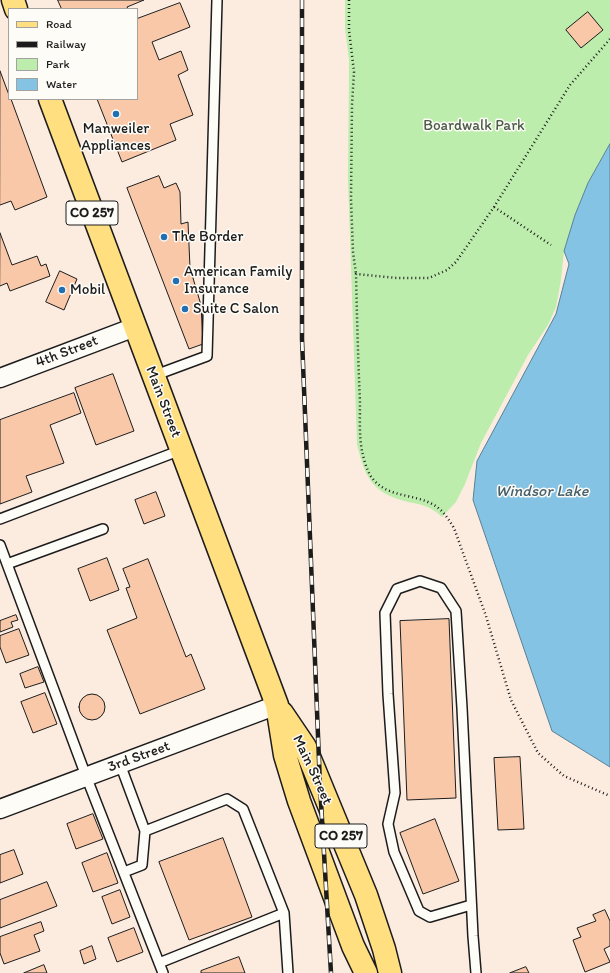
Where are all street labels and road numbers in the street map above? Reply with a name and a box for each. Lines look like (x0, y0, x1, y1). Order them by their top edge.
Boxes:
road number: CO 257 (66, 201, 118, 225)
street label: 4th Street (33, 332, 101, 372)
street label: Main Street (141, 364, 185, 440)
street label: Main Street (288, 732, 336, 808)
street label: 3rd Street (105, 737, 173, 777)
road number: CO 257 (315, 824, 367, 848)

